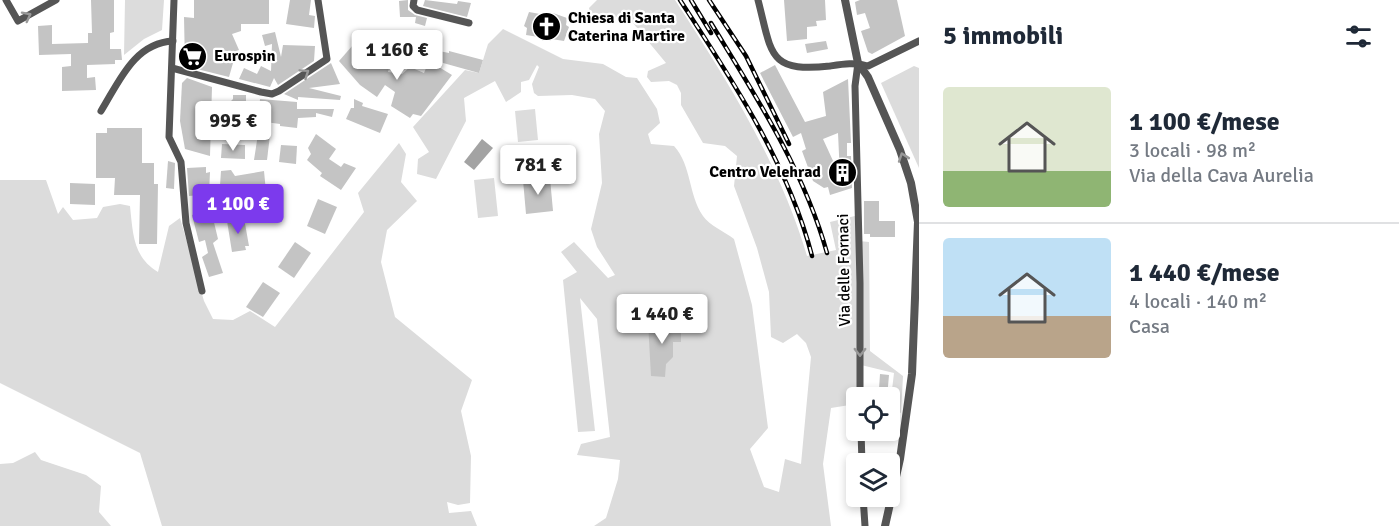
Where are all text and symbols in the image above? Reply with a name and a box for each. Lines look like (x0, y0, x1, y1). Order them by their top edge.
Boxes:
place label: Chiesa di Santa Caterina Martire (568, 8, 685, 46)
one-way arrow (21, 11, 32, 23)
church icon: Chiesa di Santa Caterina Martire (531, 11, 563, 43)
text: 5 immobili (943, 20, 1063, 52)
icon: filters (1342, 20, 1375, 53)
pin: 1 160 € (342, 30, 452, 81)
text: 1 160 € (366, 37, 428, 62)
supermarket icon: Eurospin (177, 40, 209, 72)
place label: Eurospin (214, 46, 276, 66)
one-way arrow (298, 69, 309, 80)
pin: 995 € (191, 101, 275, 152)
text: 1 100 €/mese (1129, 106, 1280, 138)
text: 995 € (209, 108, 257, 133)
icon: home (991, 111, 1063, 183)
text: 3 locali · 98 m² (1129, 138, 1256, 163)
pin: 781 € (496, 145, 580, 196)
text: 781 € (514, 152, 562, 177)
one-way arrow (897, 152, 910, 163)
building icon: Centro Velehrad (826, 156, 858, 188)
place label: Centro Velehrad (709, 162, 821, 182)
text: Via della Cava Aurelia (1129, 163, 1314, 188)
pin: 1 100 € (183, 184, 293, 235)
text: 1 100 € (207, 191, 269, 216)
street label: Via delle Fornaci (833, 213, 855, 327)
text: 1 440 €/mese (1129, 257, 1280, 289)
icon: home (991, 262, 1063, 334)
text: 4 locali · 140 m² (1129, 289, 1267, 314)
pin: 1 440 € (607, 294, 717, 345)
text: 1 440 € (631, 301, 693, 326)
text: Casa (1129, 314, 1170, 339)
one-way arrow (854, 347, 867, 356)
map controls (846, 387, 900, 507)
button: locate (846, 387, 900, 441)
button: layers (846, 453, 900, 507)

